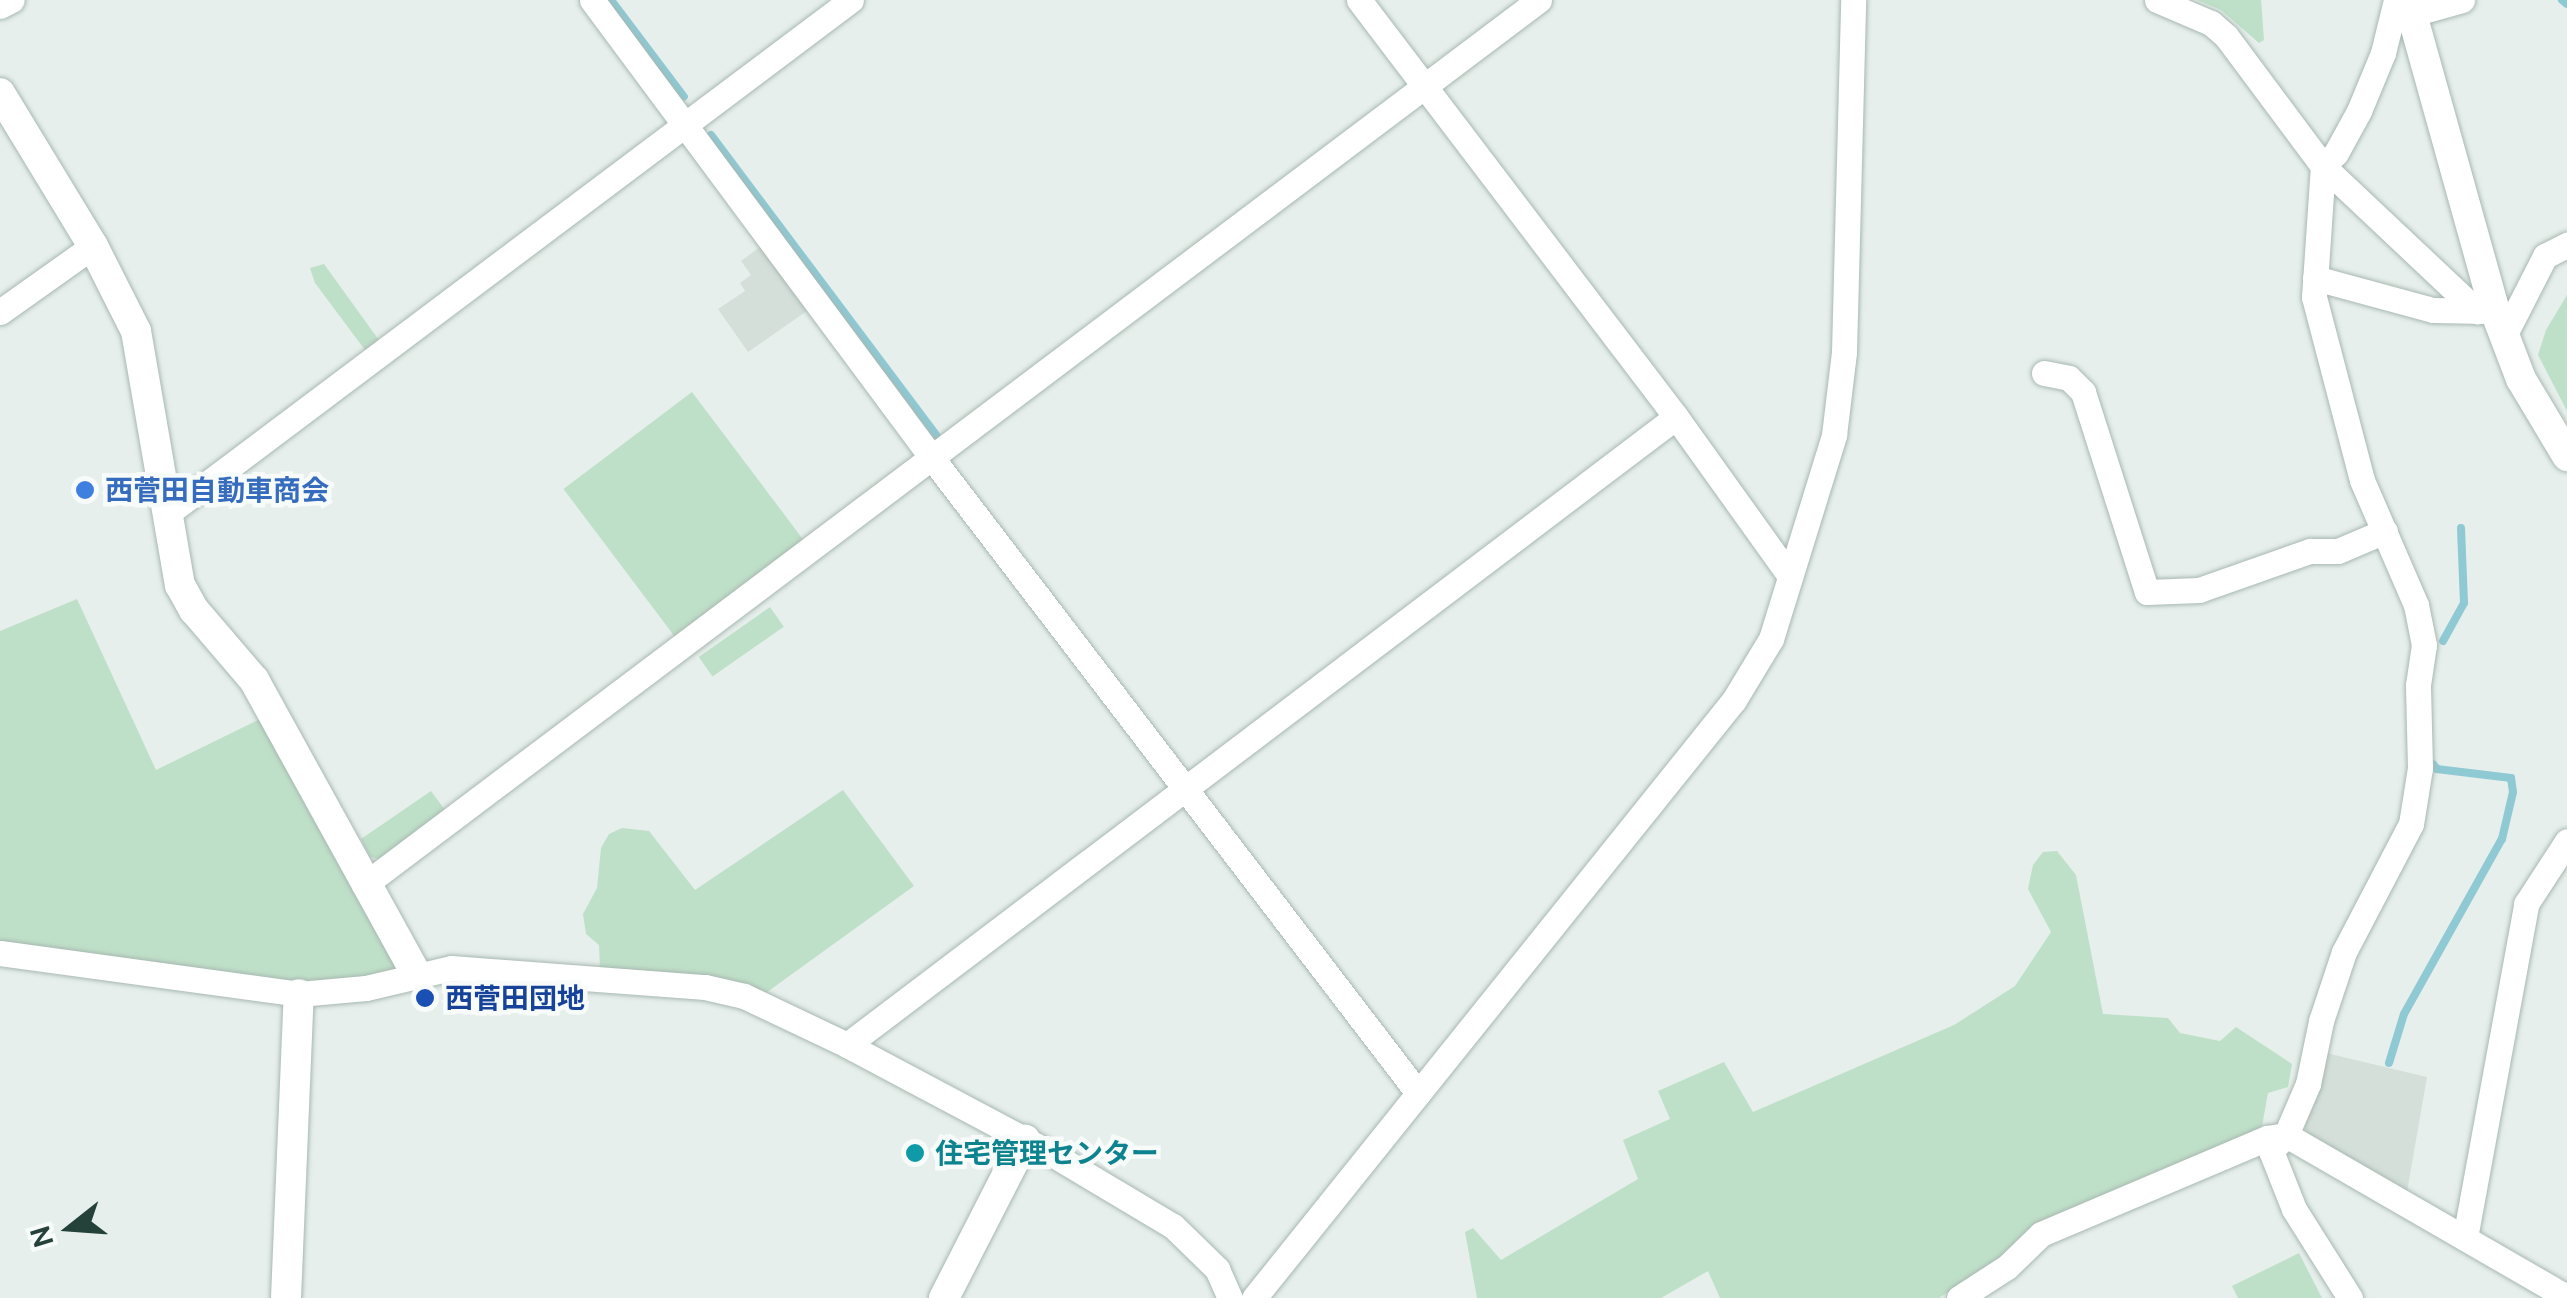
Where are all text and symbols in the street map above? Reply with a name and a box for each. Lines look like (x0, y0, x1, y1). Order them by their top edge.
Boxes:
place label: 西菅田自動車商会 (105, 473, 329, 507)
marker: 西菅田自動車商会 (74, 479, 96, 501)
place label: 西菅田団地 (445, 981, 585, 1015)
marker: 西菅田団地 (414, 987, 436, 1009)
place label: 住宅管理センター (935, 1136, 1159, 1170)
marker: 住宅管理センター (904, 1142, 926, 1164)
north arrow (20, 1178, 120, 1278)
text: N (23, 1222, 59, 1251)

